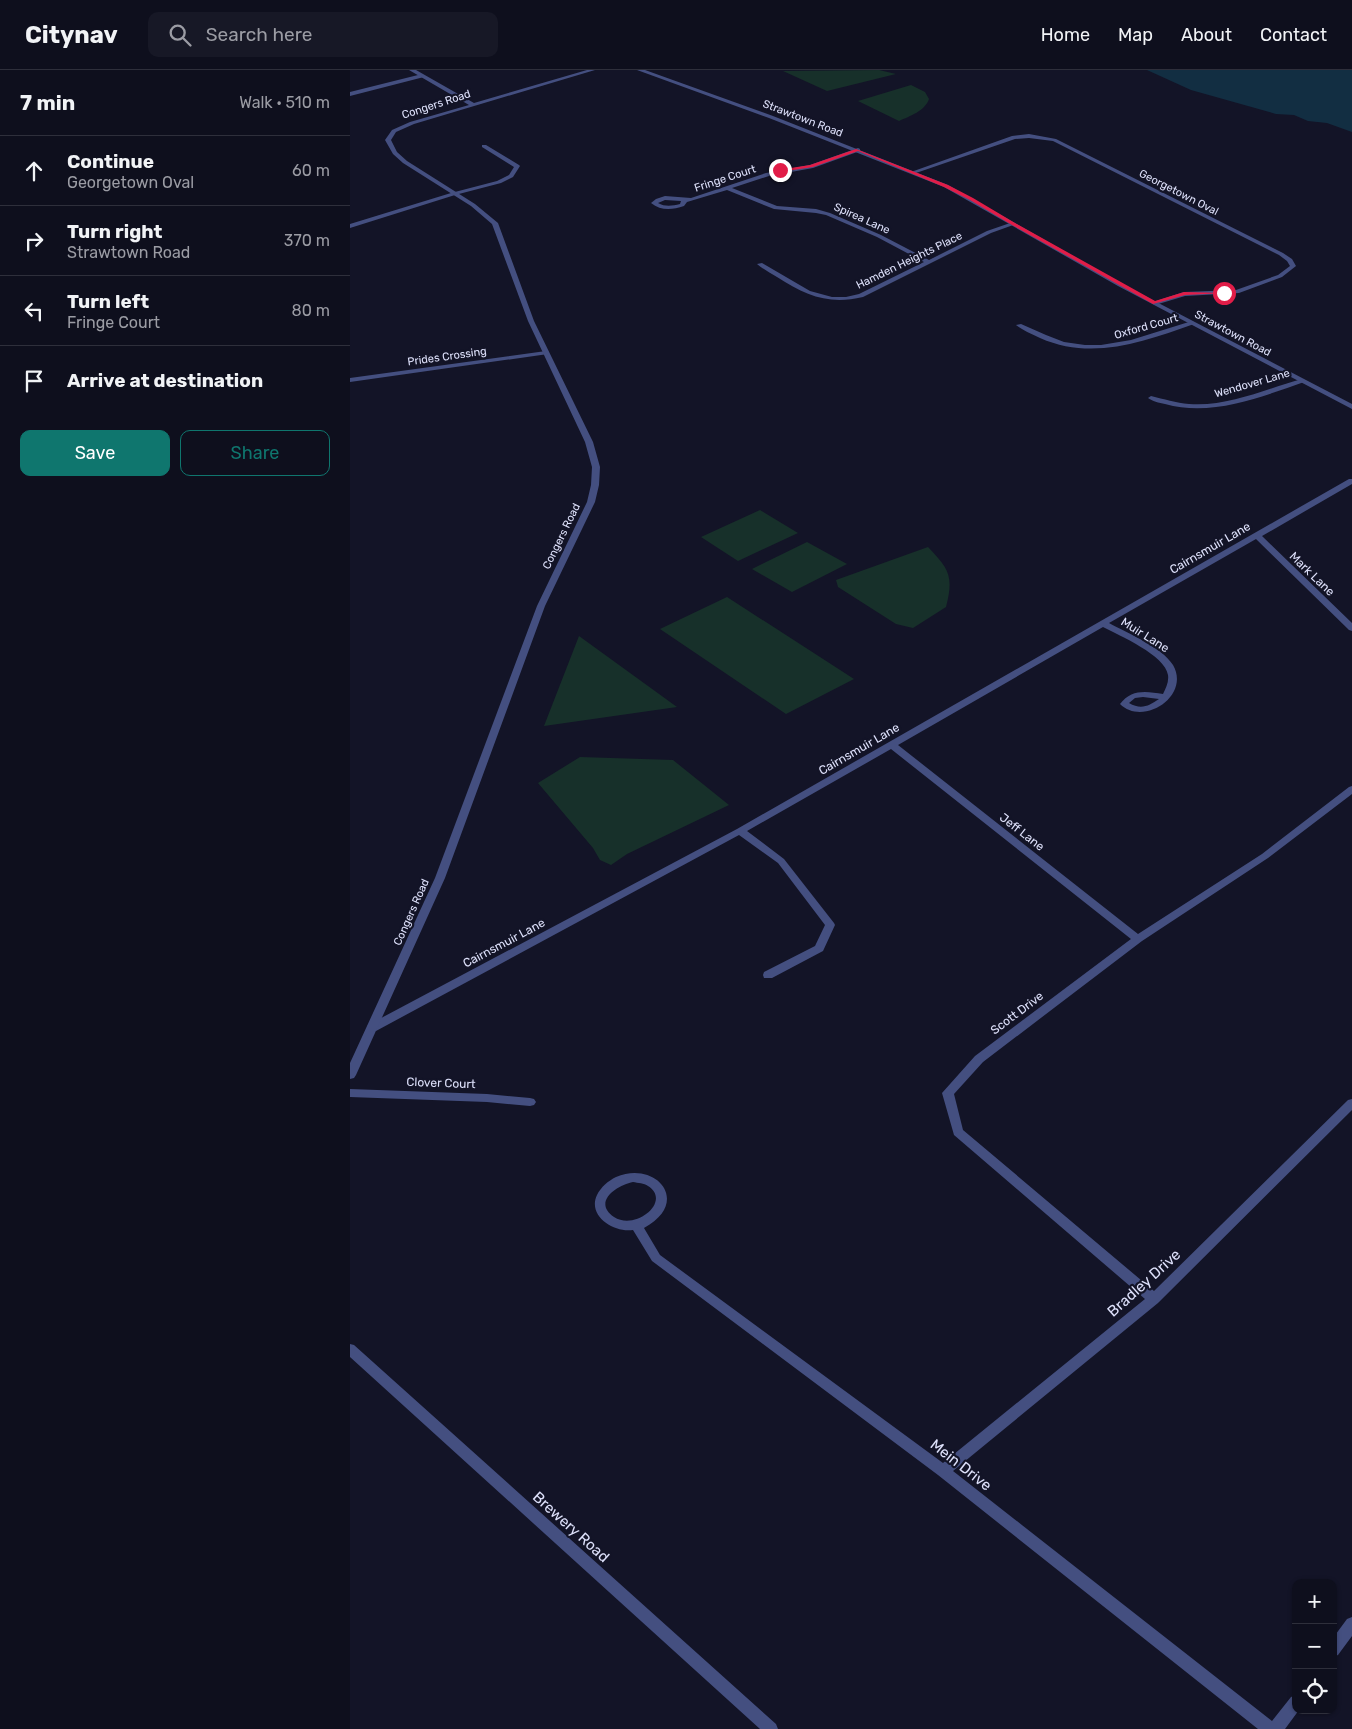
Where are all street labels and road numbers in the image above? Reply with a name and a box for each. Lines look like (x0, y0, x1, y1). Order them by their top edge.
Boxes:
street label: Congers Road (400, 87, 472, 122)
street label: Strawtown Road (761, 97, 845, 140)
street label: Fringe Court (693, 162, 758, 195)
street label: Georgetown Oval (1137, 167, 1221, 218)
street label: Spirea Lane (832, 200, 892, 237)
street label: Hamden Heights Place (854, 229, 964, 292)
street label: Strawtown Road (1192, 308, 1273, 359)
street label: Oxford Court (1113, 311, 1180, 342)
street label: Prides Crossing (407, 345, 487, 368)
street label: Wendover Lane (1213, 367, 1291, 400)
street label: Congers Road (540, 501, 583, 571)
street label: Cairnsmuir Lane (1167, 519, 1253, 577)
street label: Mark Lane (1287, 549, 1338, 599)
street label: Muir Lane (1118, 615, 1172, 655)
street label: Cairnsmuir Lane (816, 720, 902, 778)
street label: Jeff Lane (997, 810, 1047, 854)
street label: Congers Road (391, 877, 432, 948)
street label: Cairnsmuir Lane (461, 915, 548, 971)
street label: Scott Drive (988, 989, 1046, 1037)
street label: Clover Court (406, 1075, 476, 1091)
street label: Bradley Drive (1104, 1245, 1184, 1321)
street label: Mein Drive (927, 1435, 995, 1495)
street label: Brewery Road (529, 1488, 613, 1566)

